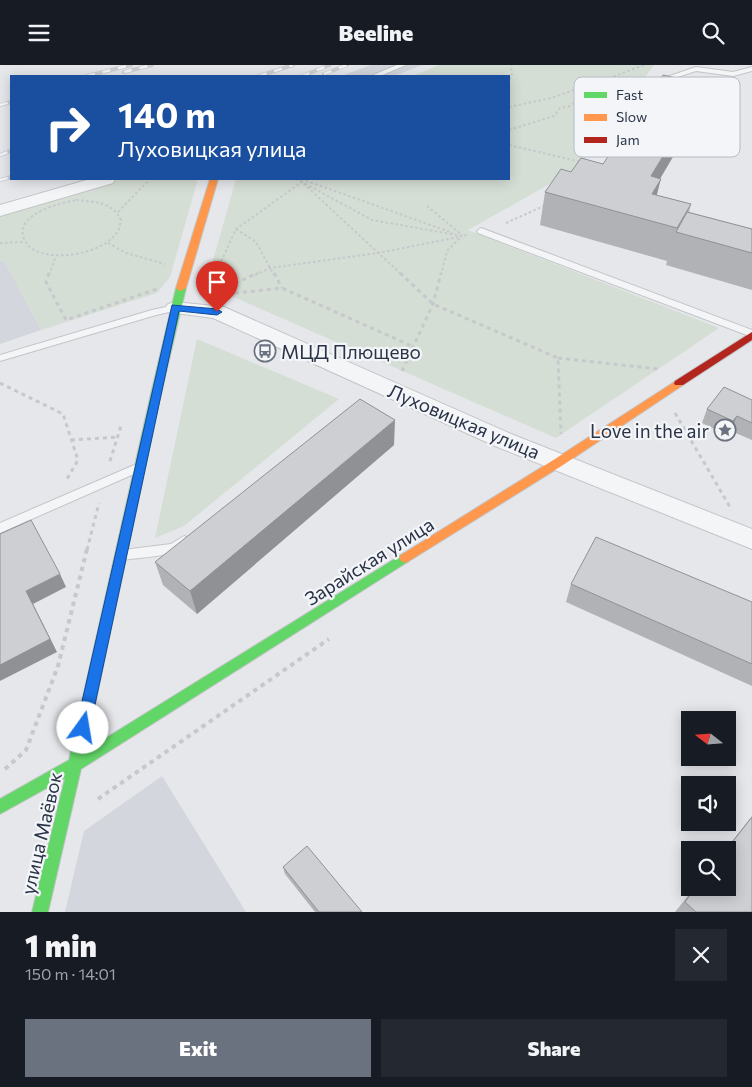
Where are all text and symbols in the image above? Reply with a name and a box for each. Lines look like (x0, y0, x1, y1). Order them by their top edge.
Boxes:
icon: menu (25, 19, 53, 47)
text: Beeline (339, 19, 413, 46)
icon: search (699, 19, 727, 47)
legend (574, 77, 740, 157)
text: Fast (616, 86, 643, 103)
text: 140 m (118, 92, 216, 135)
icon: right (35, 95, 100, 160)
text: Slow (616, 108, 647, 125)
text: Jam (616, 131, 640, 148)
text: Луховицкая улица (118, 135, 306, 162)
pin (196, 261, 238, 312)
icon: arrive (203, 268, 231, 296)
bus stop icon: МЦД Плющево (253, 339, 277, 363)
place label: МЦД Плющево (281, 340, 421, 363)
street label: Луховицкая улица (385, 379, 543, 463)
place icon: Love in the air (713, 418, 737, 442)
place label: Love in the air (590, 419, 709, 442)
street label: Зарайская улица (300, 512, 438, 610)
position arrow (56, 701, 108, 753)
north arrow (681, 711, 736, 766)
map controls (681, 711, 736, 896)
street label: улица Маёвок (16, 769, 66, 897)
button: sound (681, 776, 736, 831)
button: search (681, 841, 736, 896)
text: 1 min (25, 926, 97, 963)
button: close (675, 929, 727, 981)
text: 150 m · 14:01 (25, 964, 116, 983)
button: Exit (25, 1019, 371, 1077)
button: Share (381, 1019, 727, 1077)

